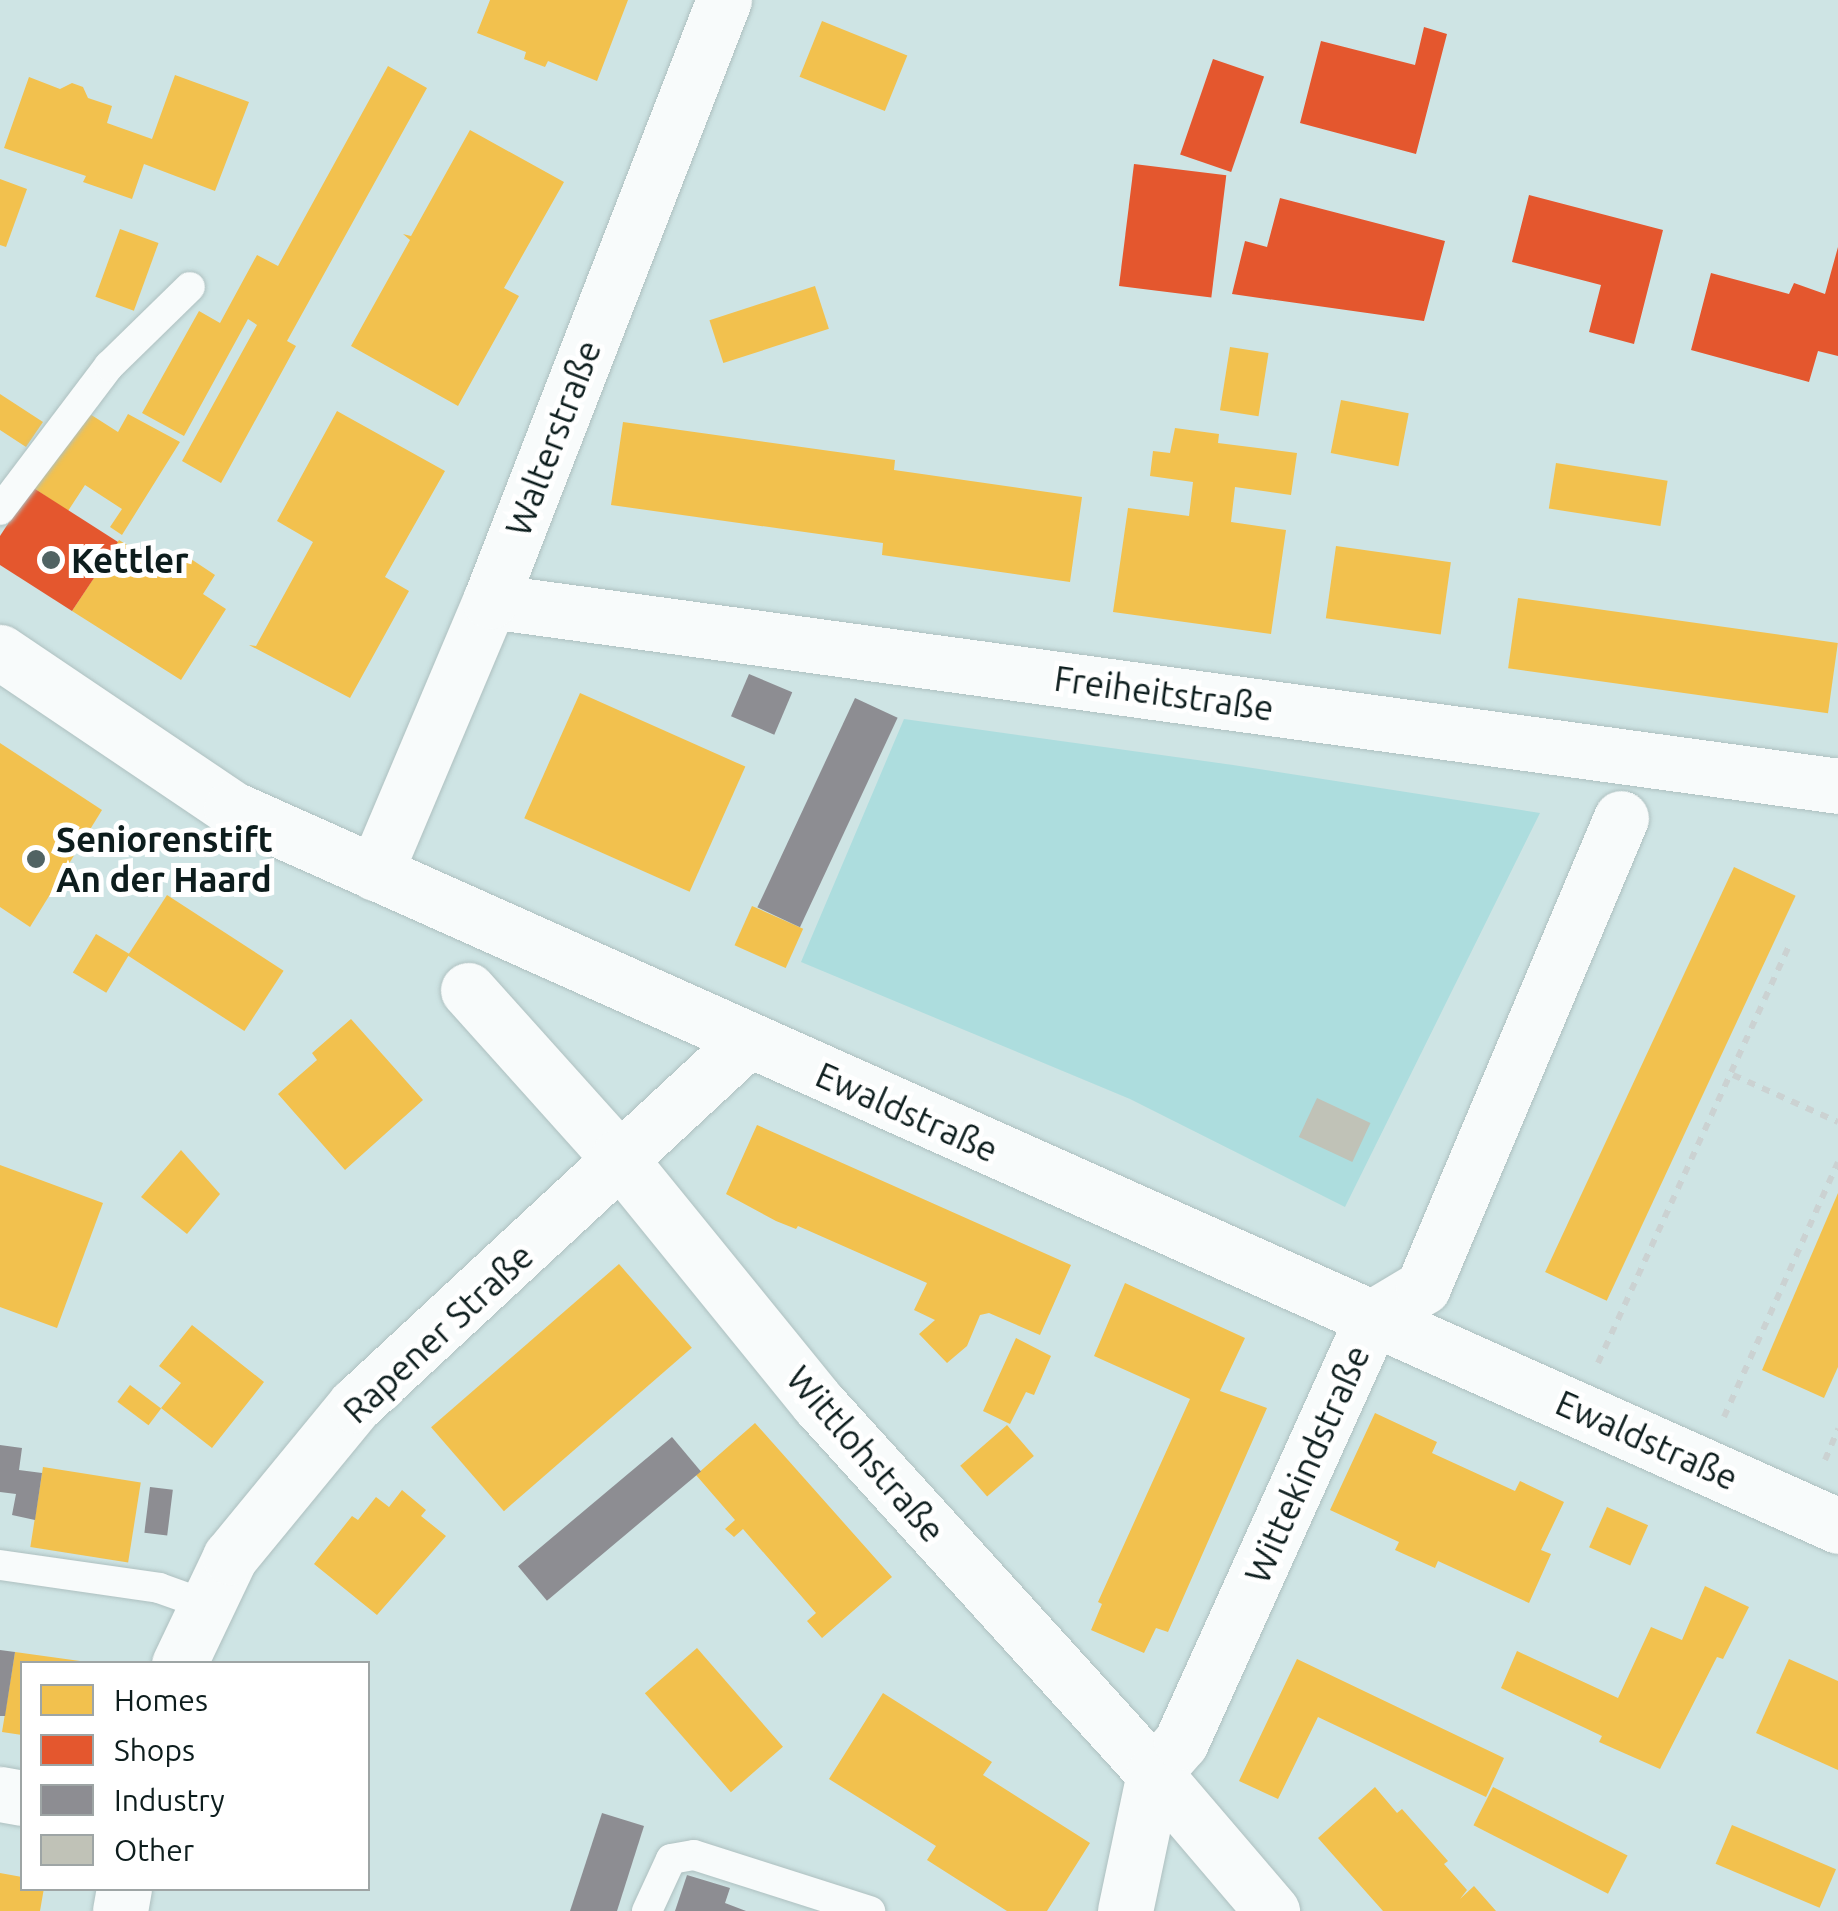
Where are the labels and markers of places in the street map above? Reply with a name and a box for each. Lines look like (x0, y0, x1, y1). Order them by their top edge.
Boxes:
place label: Kettler (71, 539, 189, 581)
marker: Kettler (40, 549, 62, 571)
place label: Seniorenstift An der Haard (56, 818, 273, 900)
marker: Seniorenstift An der Haard (25, 848, 47, 870)

